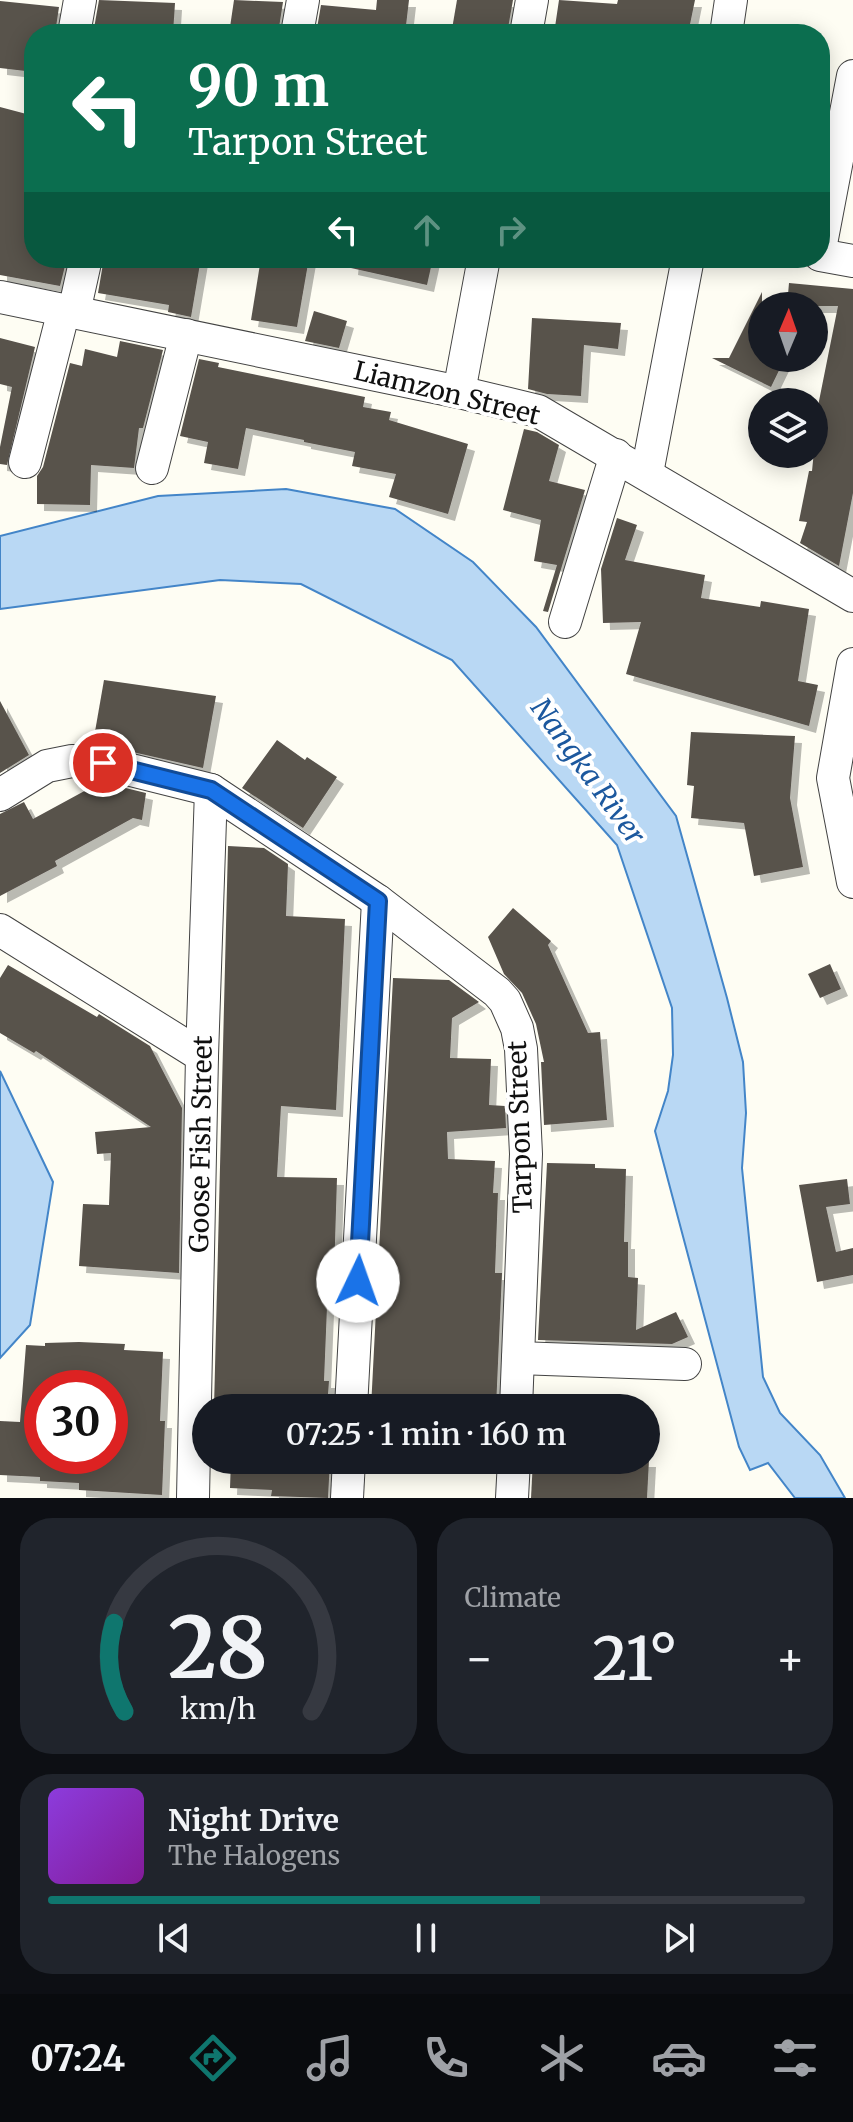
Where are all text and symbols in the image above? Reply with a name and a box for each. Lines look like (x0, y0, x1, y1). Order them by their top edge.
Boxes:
text: 90 m (188, 51, 329, 121)
icon: left (56, 56, 160, 160)
text: Tarpon Street (188, 120, 428, 165)
icon: left (321, 208, 365, 252)
icon: ahead (405, 208, 449, 252)
icon: right (489, 208, 533, 252)
north arrow (748, 292, 828, 372)
map controls (748, 292, 828, 468)
street label: Liamzon Street (350, 353, 544, 432)
button: layers (748, 388, 828, 468)
water label: Nangka River (523, 691, 653, 852)
pin (69, 729, 137, 797)
icon: arrive (81, 741, 125, 785)
street label: Goose Fish Street (182, 1035, 219, 1253)
street label: Tarpon Street (500, 1040, 539, 1214)
position arrow (316, 1239, 400, 1323)
speed limit sign: 30 (24, 1370, 128, 1474)
text: 07:25 · 1 min · 160 m (286, 1415, 566, 1453)
text: Climate (465, 1581, 561, 1614)
text: 28 (168, 1596, 268, 1701)
text: 21° (592, 1621, 677, 1696)
text: − (465, 1631, 494, 1686)
text: + (776, 1631, 805, 1686)
text: km/h (180, 1691, 256, 1727)
text: Night Drive (168, 1801, 339, 1839)
text: The Halogens (168, 1839, 340, 1872)
icon: previous (152, 1916, 196, 1960)
icon: pause (404, 1916, 448, 1960)
icon: next (657, 1916, 701, 1960)
icon: directions (185, 2030, 241, 2086)
icon: music (302, 2030, 358, 2086)
icon: phone (418, 2030, 474, 2086)
icon: climate (534, 2030, 590, 2086)
icon: car (651, 2030, 707, 2086)
icon: filters (767, 2030, 823, 2086)
text: 07:24 (30, 2036, 125, 2081)

